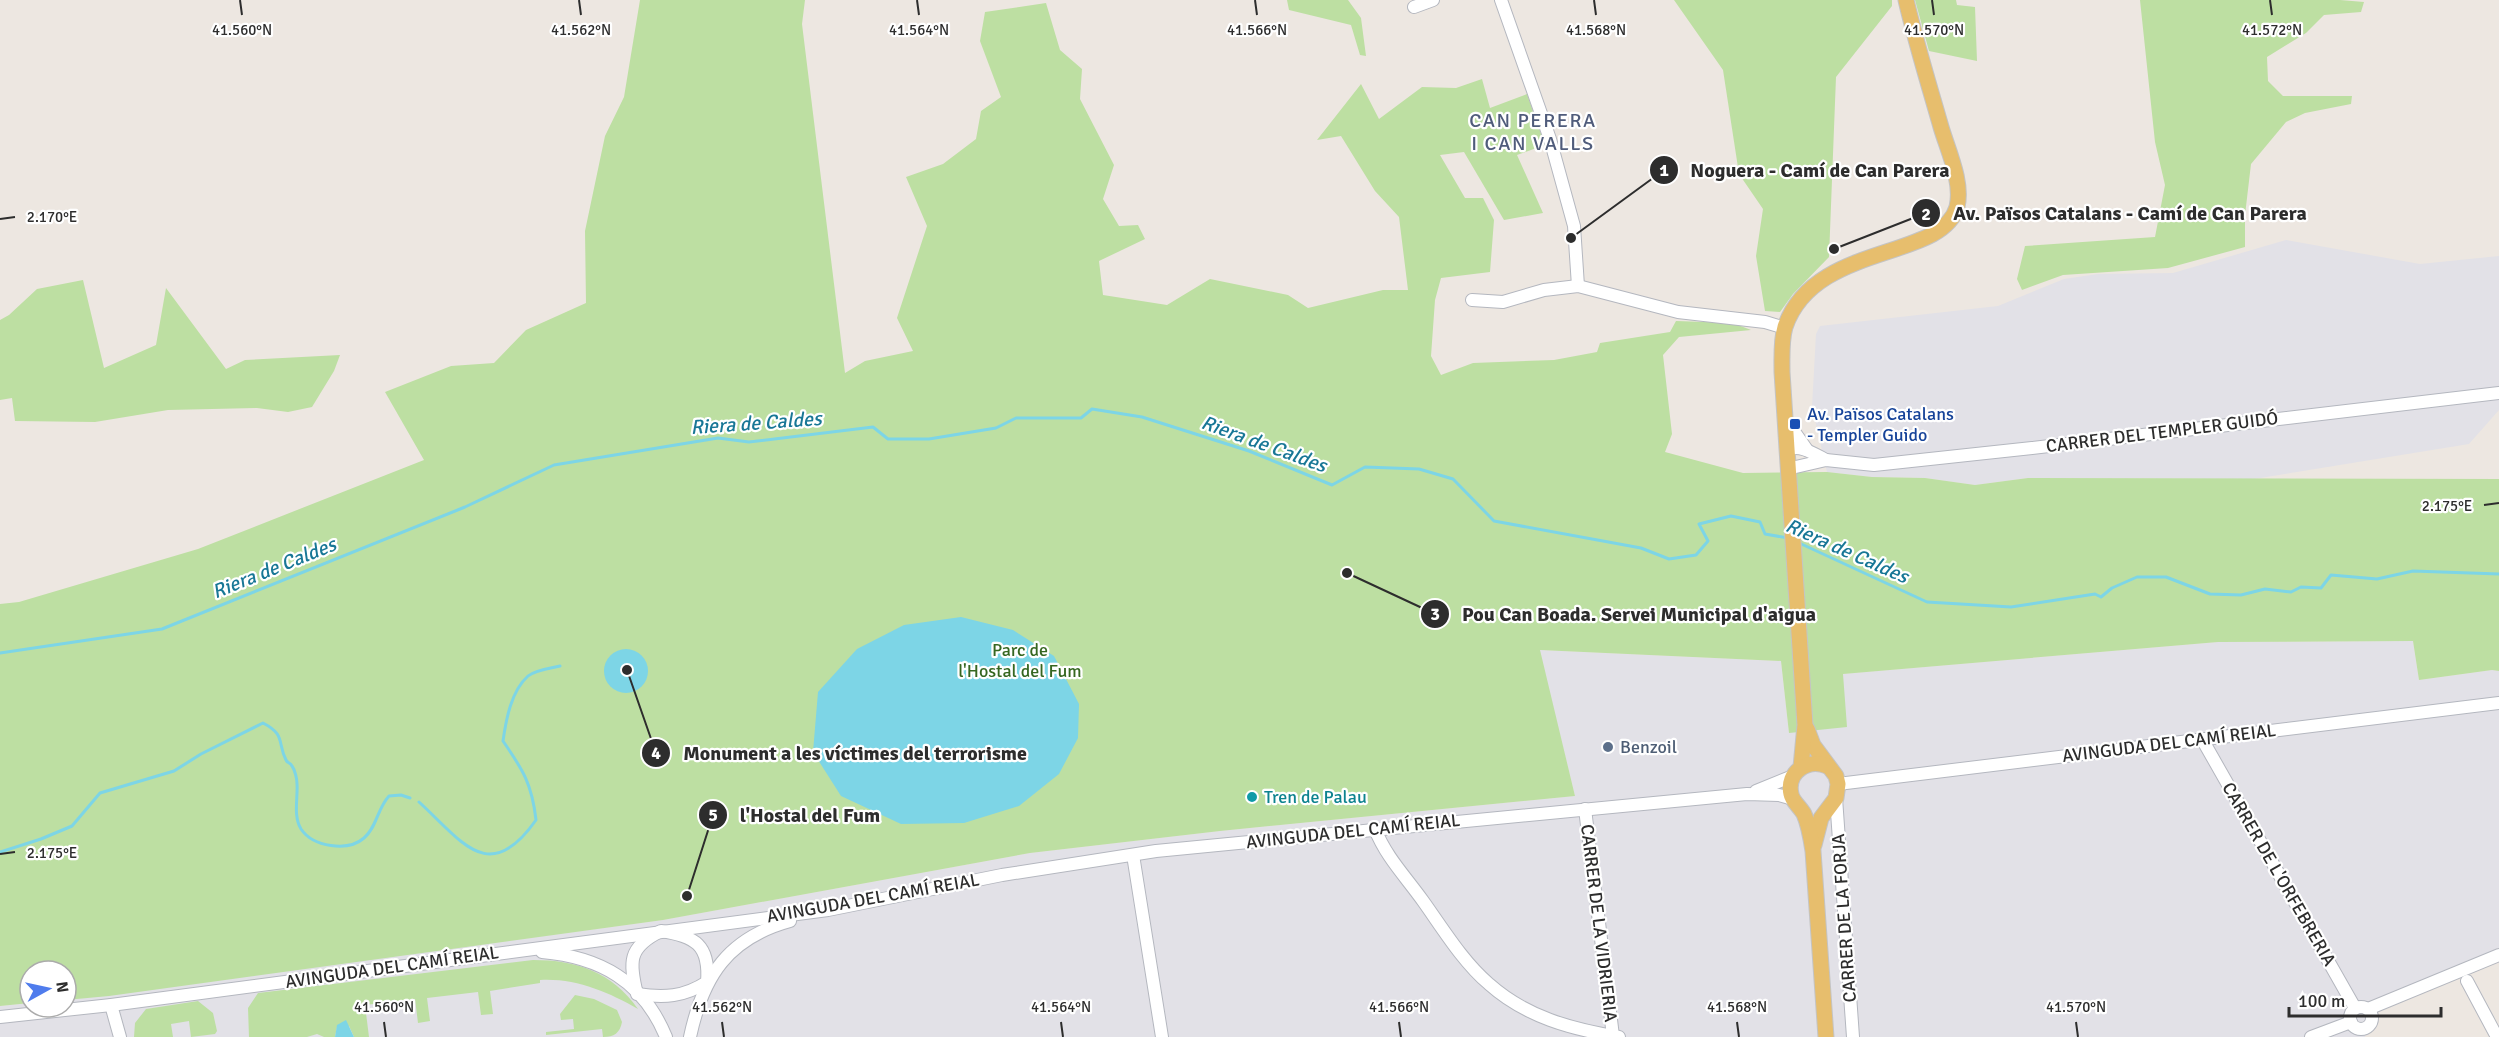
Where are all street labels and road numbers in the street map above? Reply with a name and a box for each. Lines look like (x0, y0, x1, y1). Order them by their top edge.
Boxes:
street label: CARRER DEL TEMPLER GUIDÓ (2045, 407, 2279, 457)
street label: AVINGUDA DEL CAMÍ REIAL (2061, 719, 2277, 767)
street label: CARRER DE L'ORFEBRERIA (2217, 778, 2341, 970)
street label: AVINGUDA DEL CAMÍ REIAL (1245, 809, 1461, 853)
street label: CARRER DE LA VIDRIERIA (1576, 823, 1622, 1023)
street label: CARRER DE LA FORJA (1827, 833, 1861, 1003)
street label: AVINGUDA DEL CAMÍ REIAL (765, 868, 981, 928)
street label: AVINGUDA DEL CAMÍ REIAL (284, 941, 500, 993)

